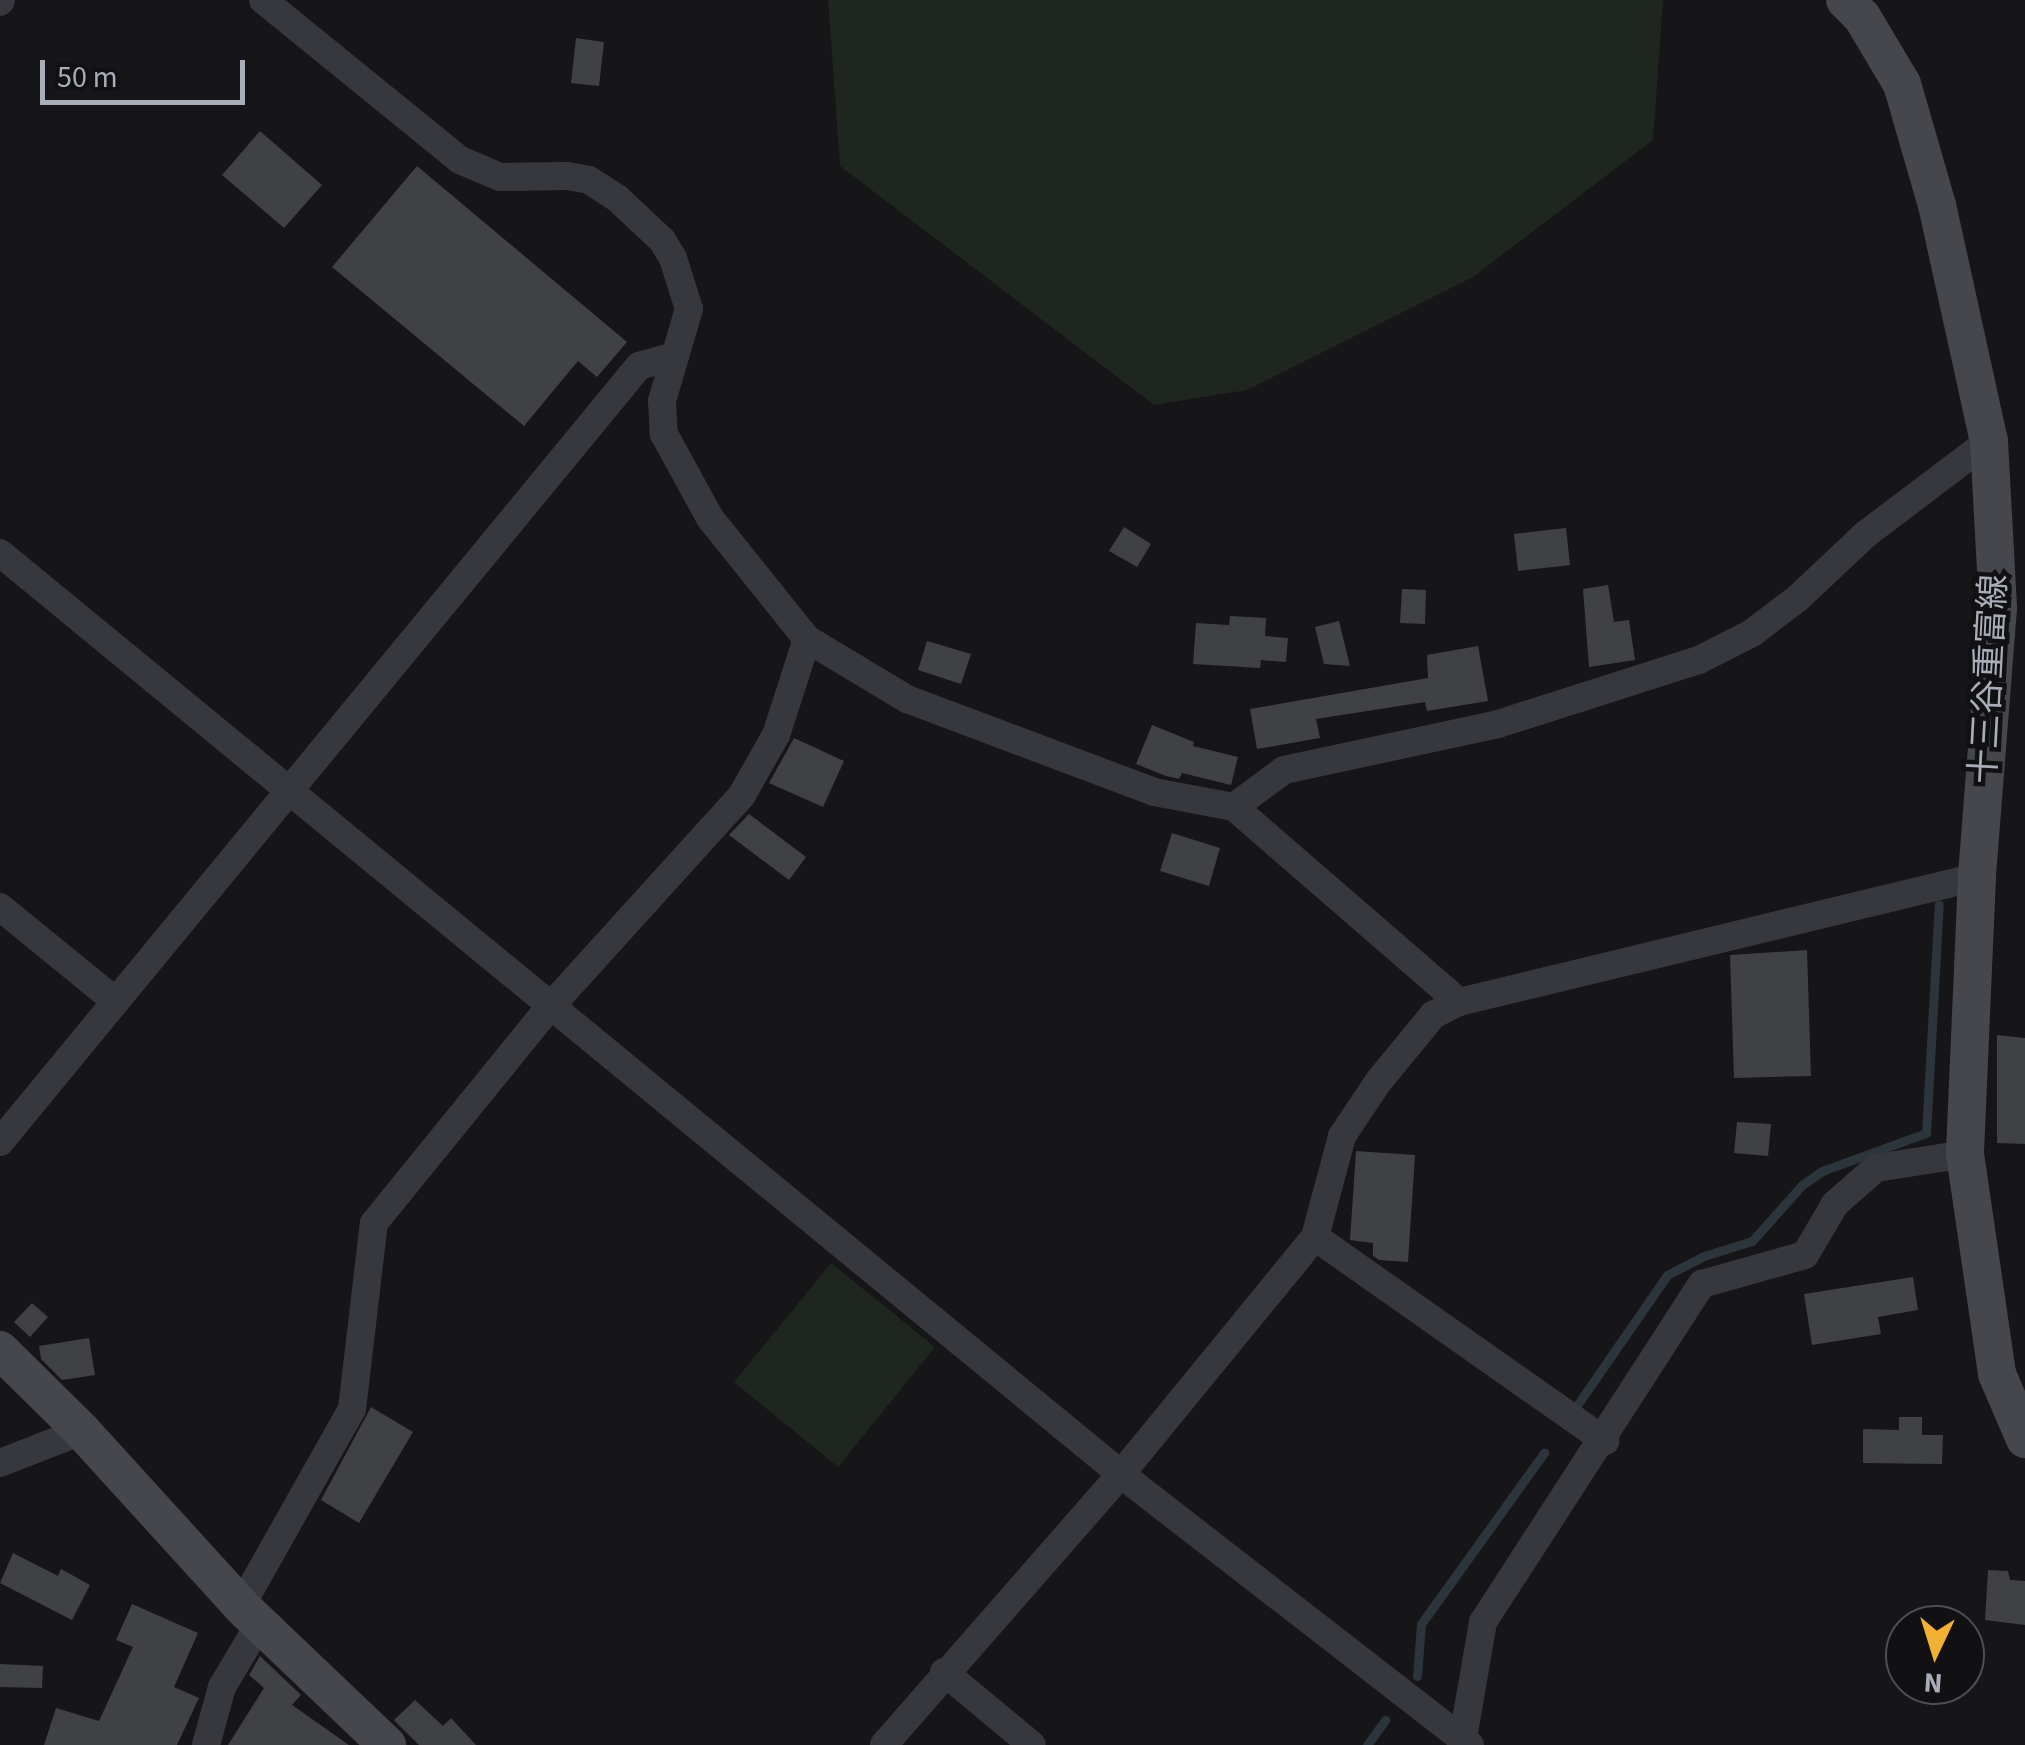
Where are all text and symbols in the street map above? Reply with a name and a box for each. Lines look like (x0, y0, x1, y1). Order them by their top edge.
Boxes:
scale bar (45, 40, 250, 102)
text: 50 m (57, 56, 118, 99)
street label: 十三谷重富線 (1963, 573, 2015, 785)
north arrow (1885, 1605, 1985, 1705)
text: N (1922, 1662, 1944, 1704)

